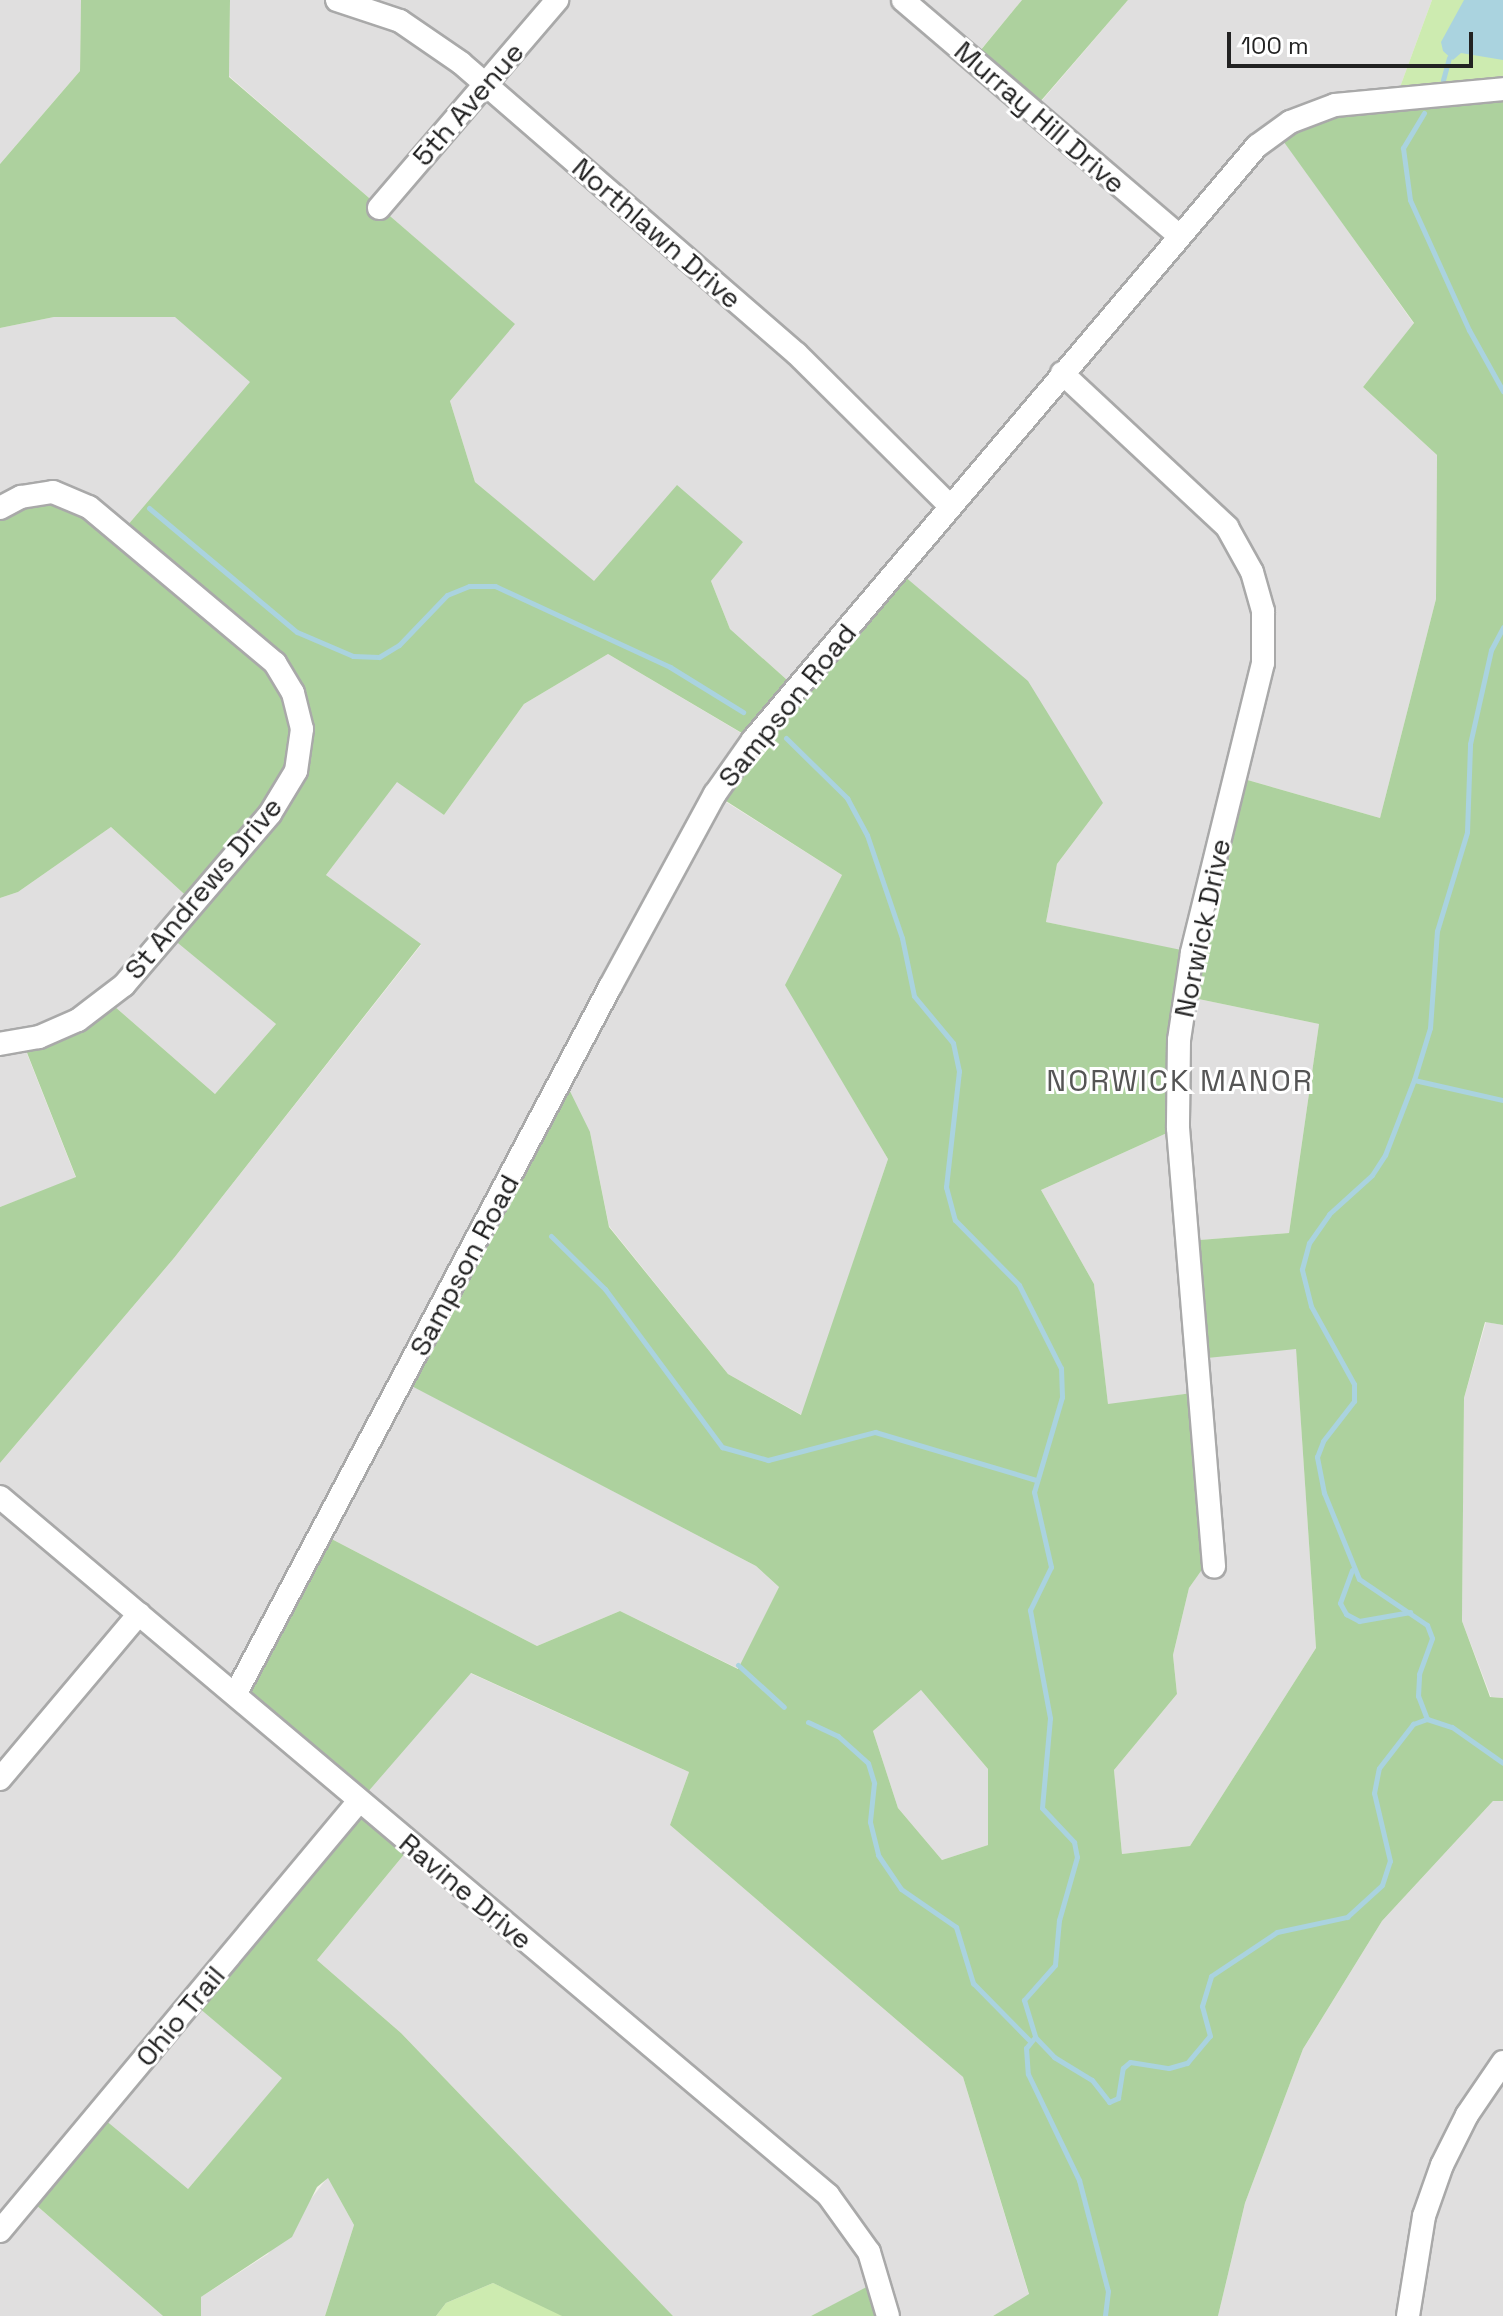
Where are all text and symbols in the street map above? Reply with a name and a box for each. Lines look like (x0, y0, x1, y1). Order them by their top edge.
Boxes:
scale bar (1231, 16, 1477, 66)
text: 100 m (1241, 30, 1309, 61)
street label: Murray Hill Drive (948, 34, 1132, 200)
street label: 5th Avenue (405, 35, 531, 173)
street label: Northlawn Drive (566, 150, 748, 316)
street label: Sampson Road (711, 617, 863, 793)
street label: St Andrews Drive (117, 790, 289, 986)
street label: Norwick Drive (1167, 836, 1237, 1020)
district label: NORWICK MANOR (1046, 1063, 1314, 1099)
street label: Sampson Road (402, 1169, 526, 1361)
street label: Ravine Drive (393, 1826, 539, 1956)
street label: Ohio Trail (128, 1959, 232, 2073)

